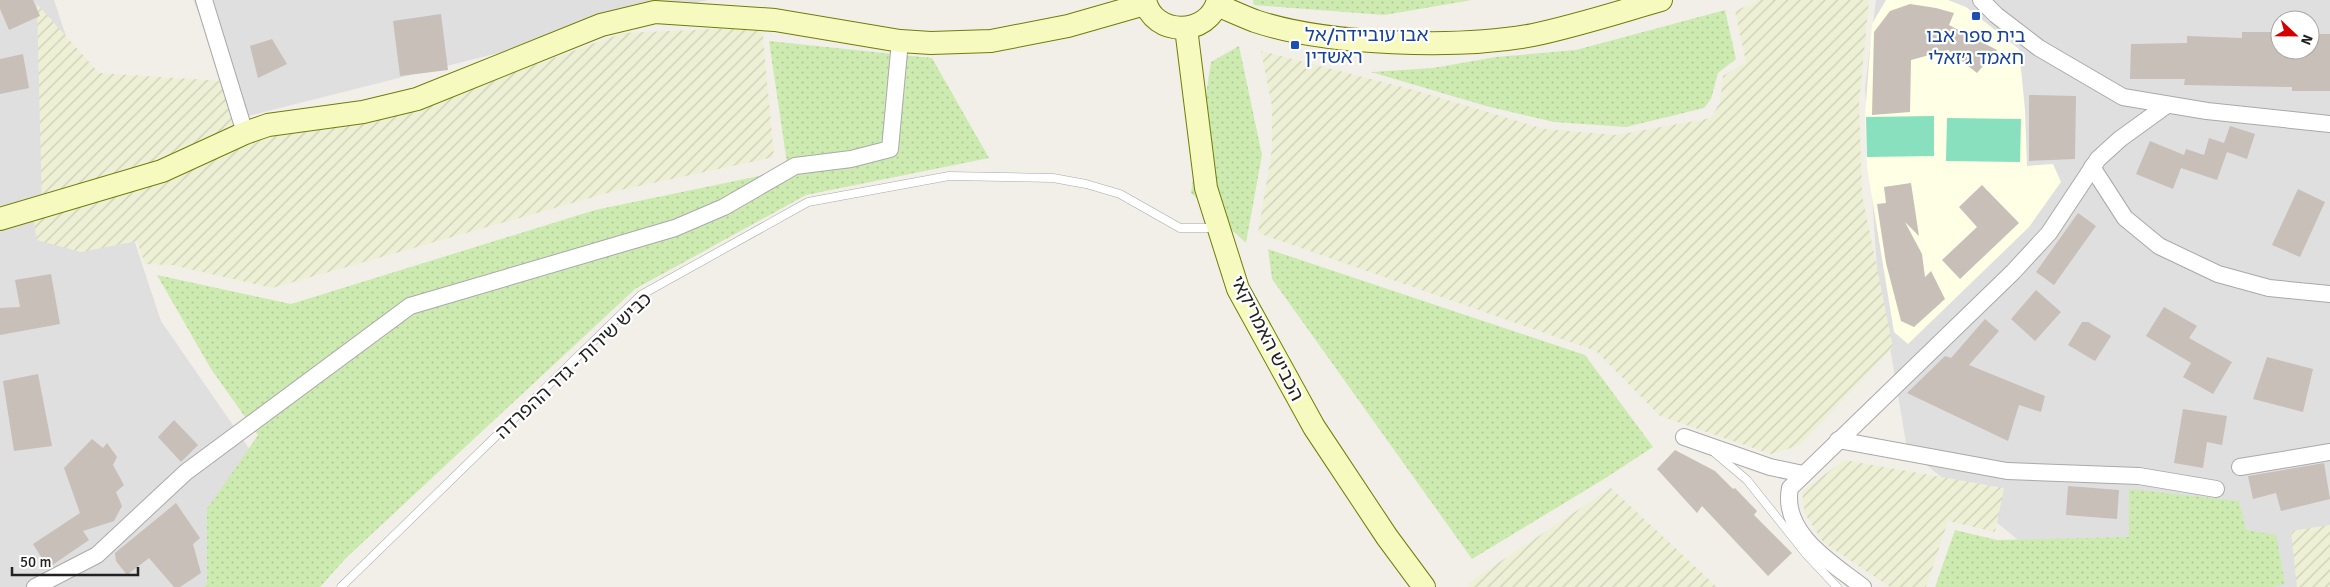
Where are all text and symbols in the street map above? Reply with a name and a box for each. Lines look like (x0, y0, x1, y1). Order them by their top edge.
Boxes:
marker: בית ספר אבו חאמד ג׳זאלי (1970, 10, 1982, 22)
north arrow (2270, 10, 2320, 60)
place label: אבו עוביידה/אל ראשדין (1305, 23, 1428, 69)
place label: בית ספר אבו חאמד ג׳זאלי (1926, 24, 2026, 70)
text: N (2297, 32, 2316, 47)
marker: אבו עוביידה/אל ראשדין (1289, 39, 1301, 51)
street label: הכביש האמריקאי (1225, 272, 1309, 405)
street label: כביש שירות - גדר ההפרדה (491, 287, 657, 444)
scale bar (12, 544, 139, 576)
text: 50 m (20, 553, 51, 571)

